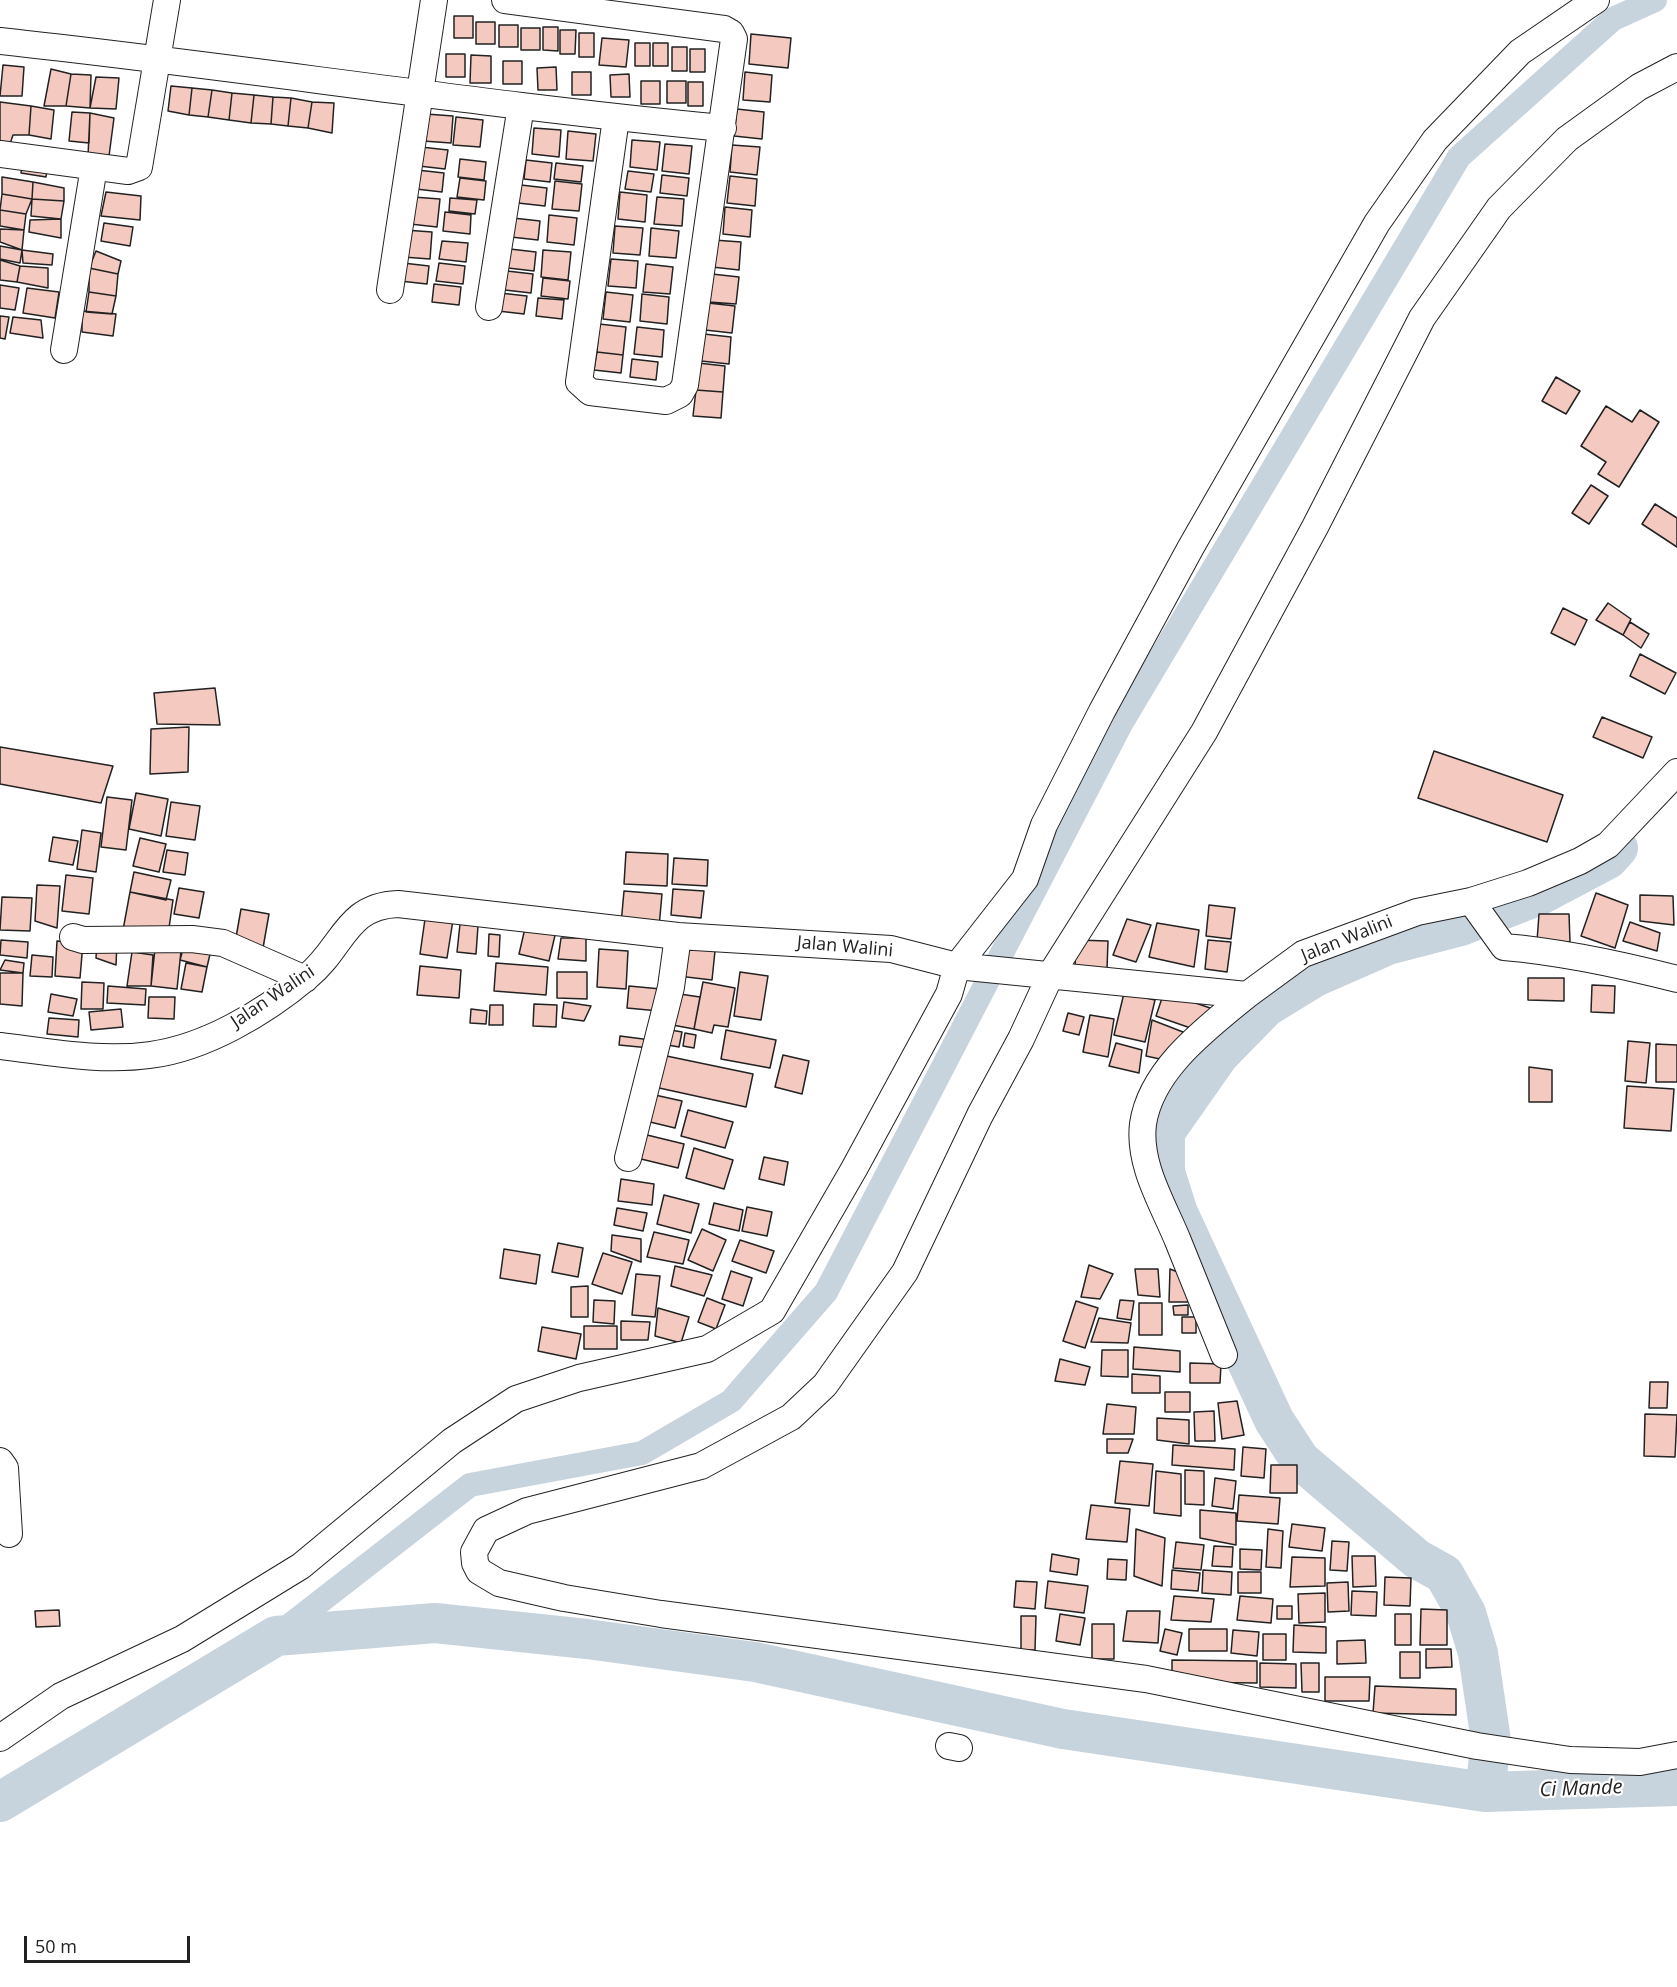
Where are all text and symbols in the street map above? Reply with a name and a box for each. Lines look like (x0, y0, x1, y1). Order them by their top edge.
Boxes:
street label: Jalan Walini (1298, 911, 1396, 967)
street label: Jalan Walini (796, 932, 894, 962)
street label: Jalan Walini (227, 961, 319, 1033)
water label: Ci Mande (1539, 1776, 1623, 1802)
scale bar (27, 1924, 194, 1962)
text: 50 m (35, 1934, 77, 1958)

